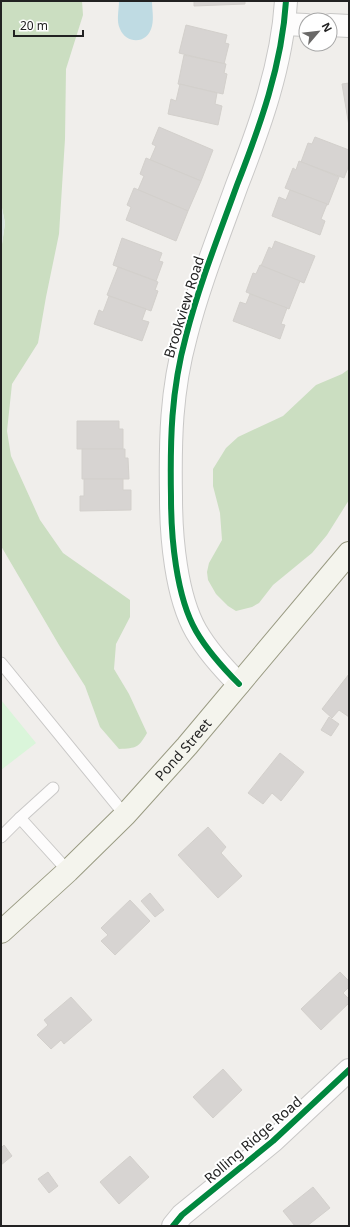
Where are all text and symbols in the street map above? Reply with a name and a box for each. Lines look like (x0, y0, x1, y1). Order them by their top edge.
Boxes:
scale bar (14, 12, 83, 38)
north arrow (298, 12, 338, 52)
text: 20 m (20, 17, 48, 34)
text: N (319, 20, 336, 35)
street label: Brookview Road (159, 254, 208, 360)
street label: Pond Street (150, 714, 215, 785)
street label: Rolling Ridge Road (200, 1092, 306, 1187)

